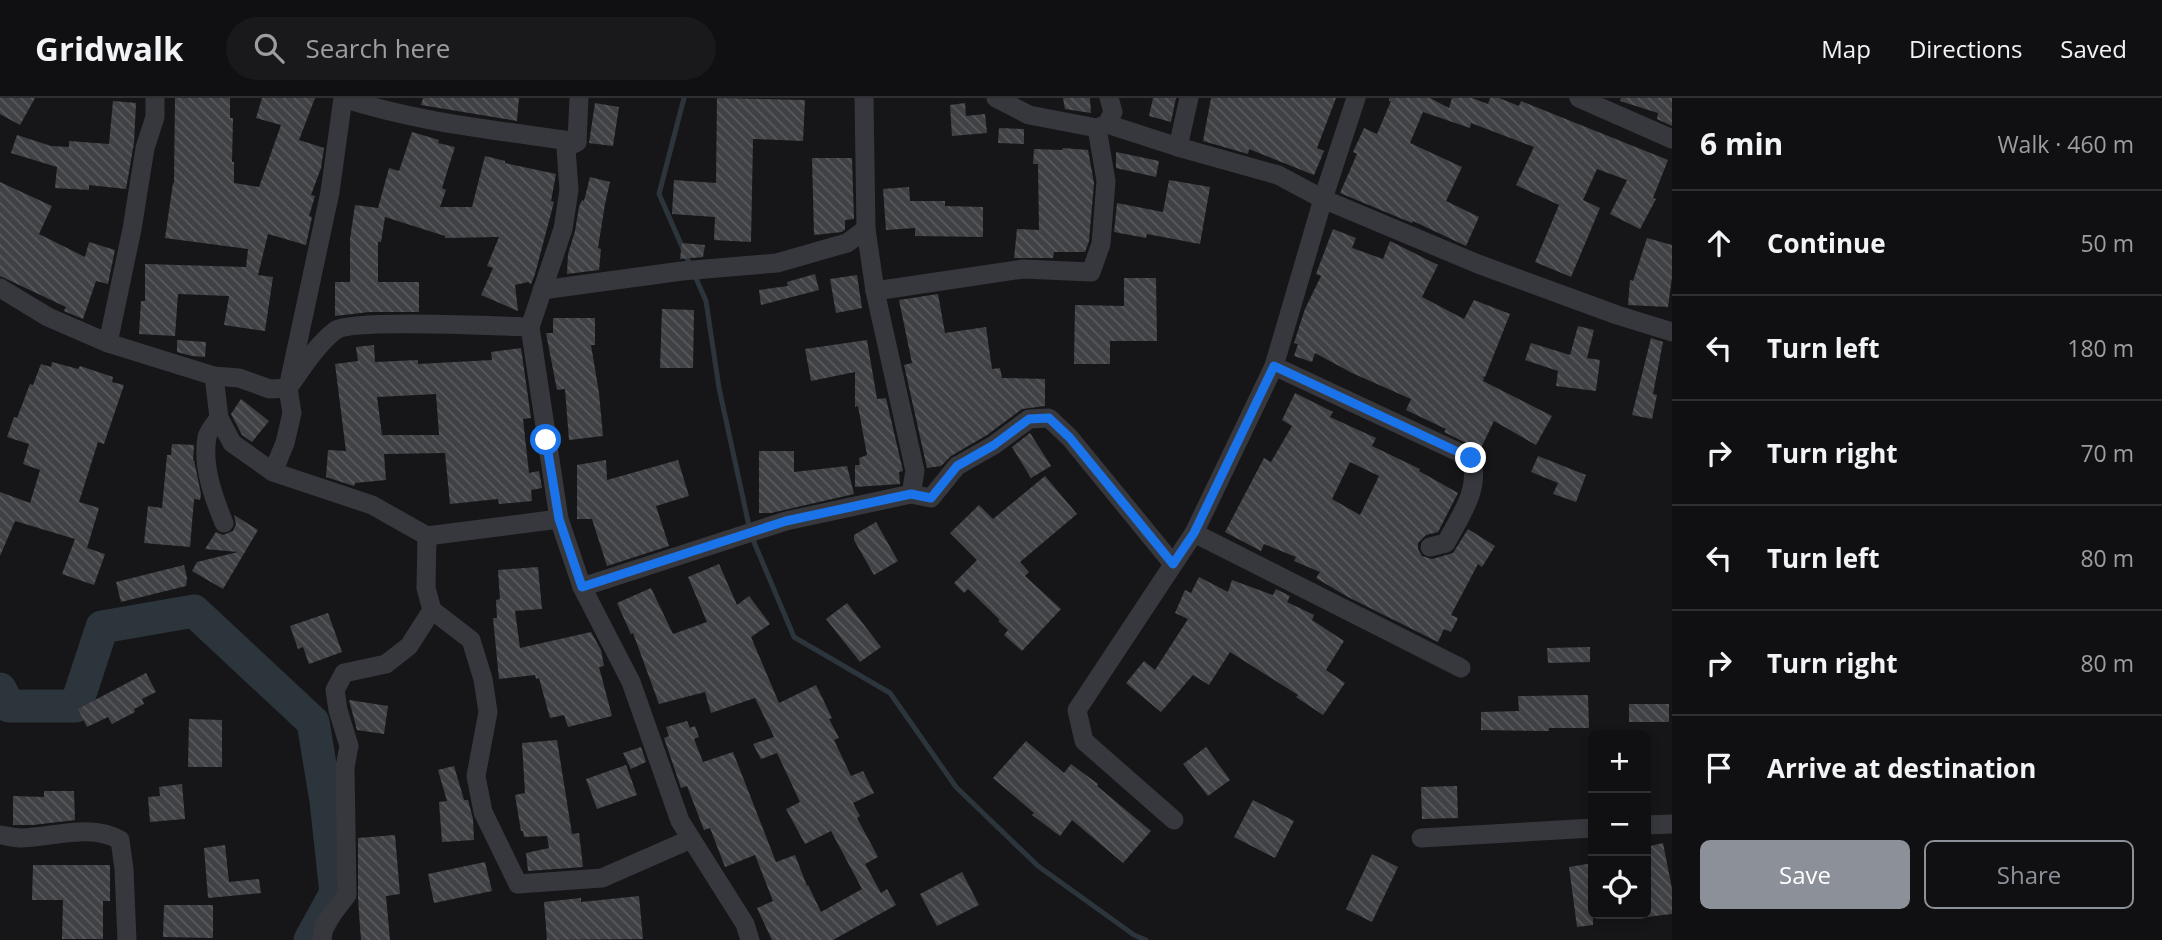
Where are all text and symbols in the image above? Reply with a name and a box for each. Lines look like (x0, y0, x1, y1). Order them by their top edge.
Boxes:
search box (226, 17, 716, 80)
text: Gridwalk (35, 26, 184, 71)
icon: search (250, 29, 288, 67)
text: Search here (306, 30, 450, 66)
text: Map (1821, 32, 1871, 65)
text: Directions (1909, 32, 2022, 65)
text: Saved (2060, 32, 2127, 65)
text: 6 min (1700, 123, 1783, 164)
text: Walk · 460 m (1997, 128, 2134, 160)
icon: ahead (1700, 224, 1738, 262)
text: Continue (1767, 225, 1886, 261)
text: 50 m (2080, 227, 2134, 259)
icon: left (1700, 329, 1738, 367)
text: Turn left (1767, 330, 1879, 366)
text: 180 m (2067, 332, 2134, 364)
route start (530, 424, 561, 455)
icon: right (1700, 434, 1738, 472)
text: Turn right (1767, 435, 1898, 471)
text: 70 m (2080, 437, 2134, 469)
route end (1455, 442, 1486, 473)
icon: left (1700, 539, 1738, 577)
text: Turn left (1767, 540, 1879, 576)
text: 80 m (2080, 542, 2134, 574)
icon: right (1700, 644, 1738, 682)
text: Turn right (1767, 645, 1898, 681)
text: 80 m (2080, 647, 2134, 679)
map controls (1588, 730, 1651, 919)
button: + (1588, 730, 1651, 793)
icon: arrive (1700, 749, 1738, 787)
text: Arrive at destination (1767, 750, 2036, 786)
button: − (1588, 793, 1651, 856)
button: Save (1700, 840, 1910, 909)
button: Share (1924, 840, 2134, 909)
button: locate (1588, 856, 1651, 919)

